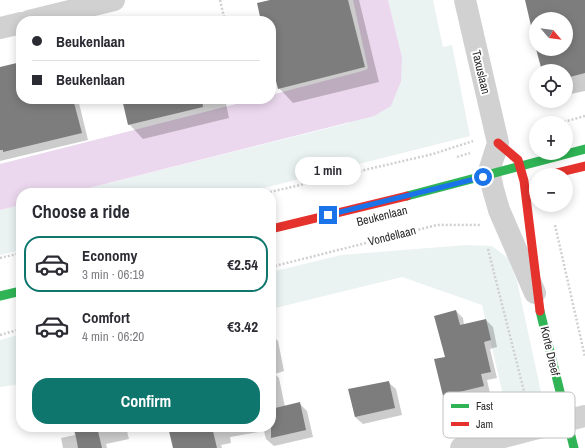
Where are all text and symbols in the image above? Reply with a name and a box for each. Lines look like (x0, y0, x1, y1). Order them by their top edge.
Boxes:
north arrow (529, 12, 573, 56)
map controls (529, 12, 573, 212)
text: Beukenlaan (56, 31, 125, 52)
street label: Taxuslaan (468, 49, 494, 95)
button: locate (529, 64, 573, 108)
text: Beukenlaan (56, 69, 125, 90)
button: + (529, 116, 573, 160)
callout: 1 min (295, 157, 361, 185)
text: 1 min (314, 162, 342, 179)
route start (474, 168, 492, 186)
button: − (529, 168, 573, 212)
text: Choose a ride (32, 199, 130, 224)
street label: Beukenlaan (355, 202, 409, 230)
route end (319, 206, 337, 224)
street label: Vondellaan (366, 222, 418, 250)
text: Economy (82, 245, 137, 266)
icon: car (34, 246, 70, 282)
text: €2.54 (227, 254, 258, 275)
text: 3 min · 06:19 (82, 266, 144, 283)
text: Comfort (82, 307, 130, 328)
icon: car (34, 308, 70, 344)
text: €3.42 (227, 316, 258, 337)
street label: Korte Dreef (537, 325, 564, 378)
text: 4 min · 06:20 (82, 328, 144, 345)
button: Confirm (32, 378, 260, 424)
legend (443, 392, 575, 438)
text: Fast (476, 399, 494, 413)
text: Jam (476, 417, 493, 431)

